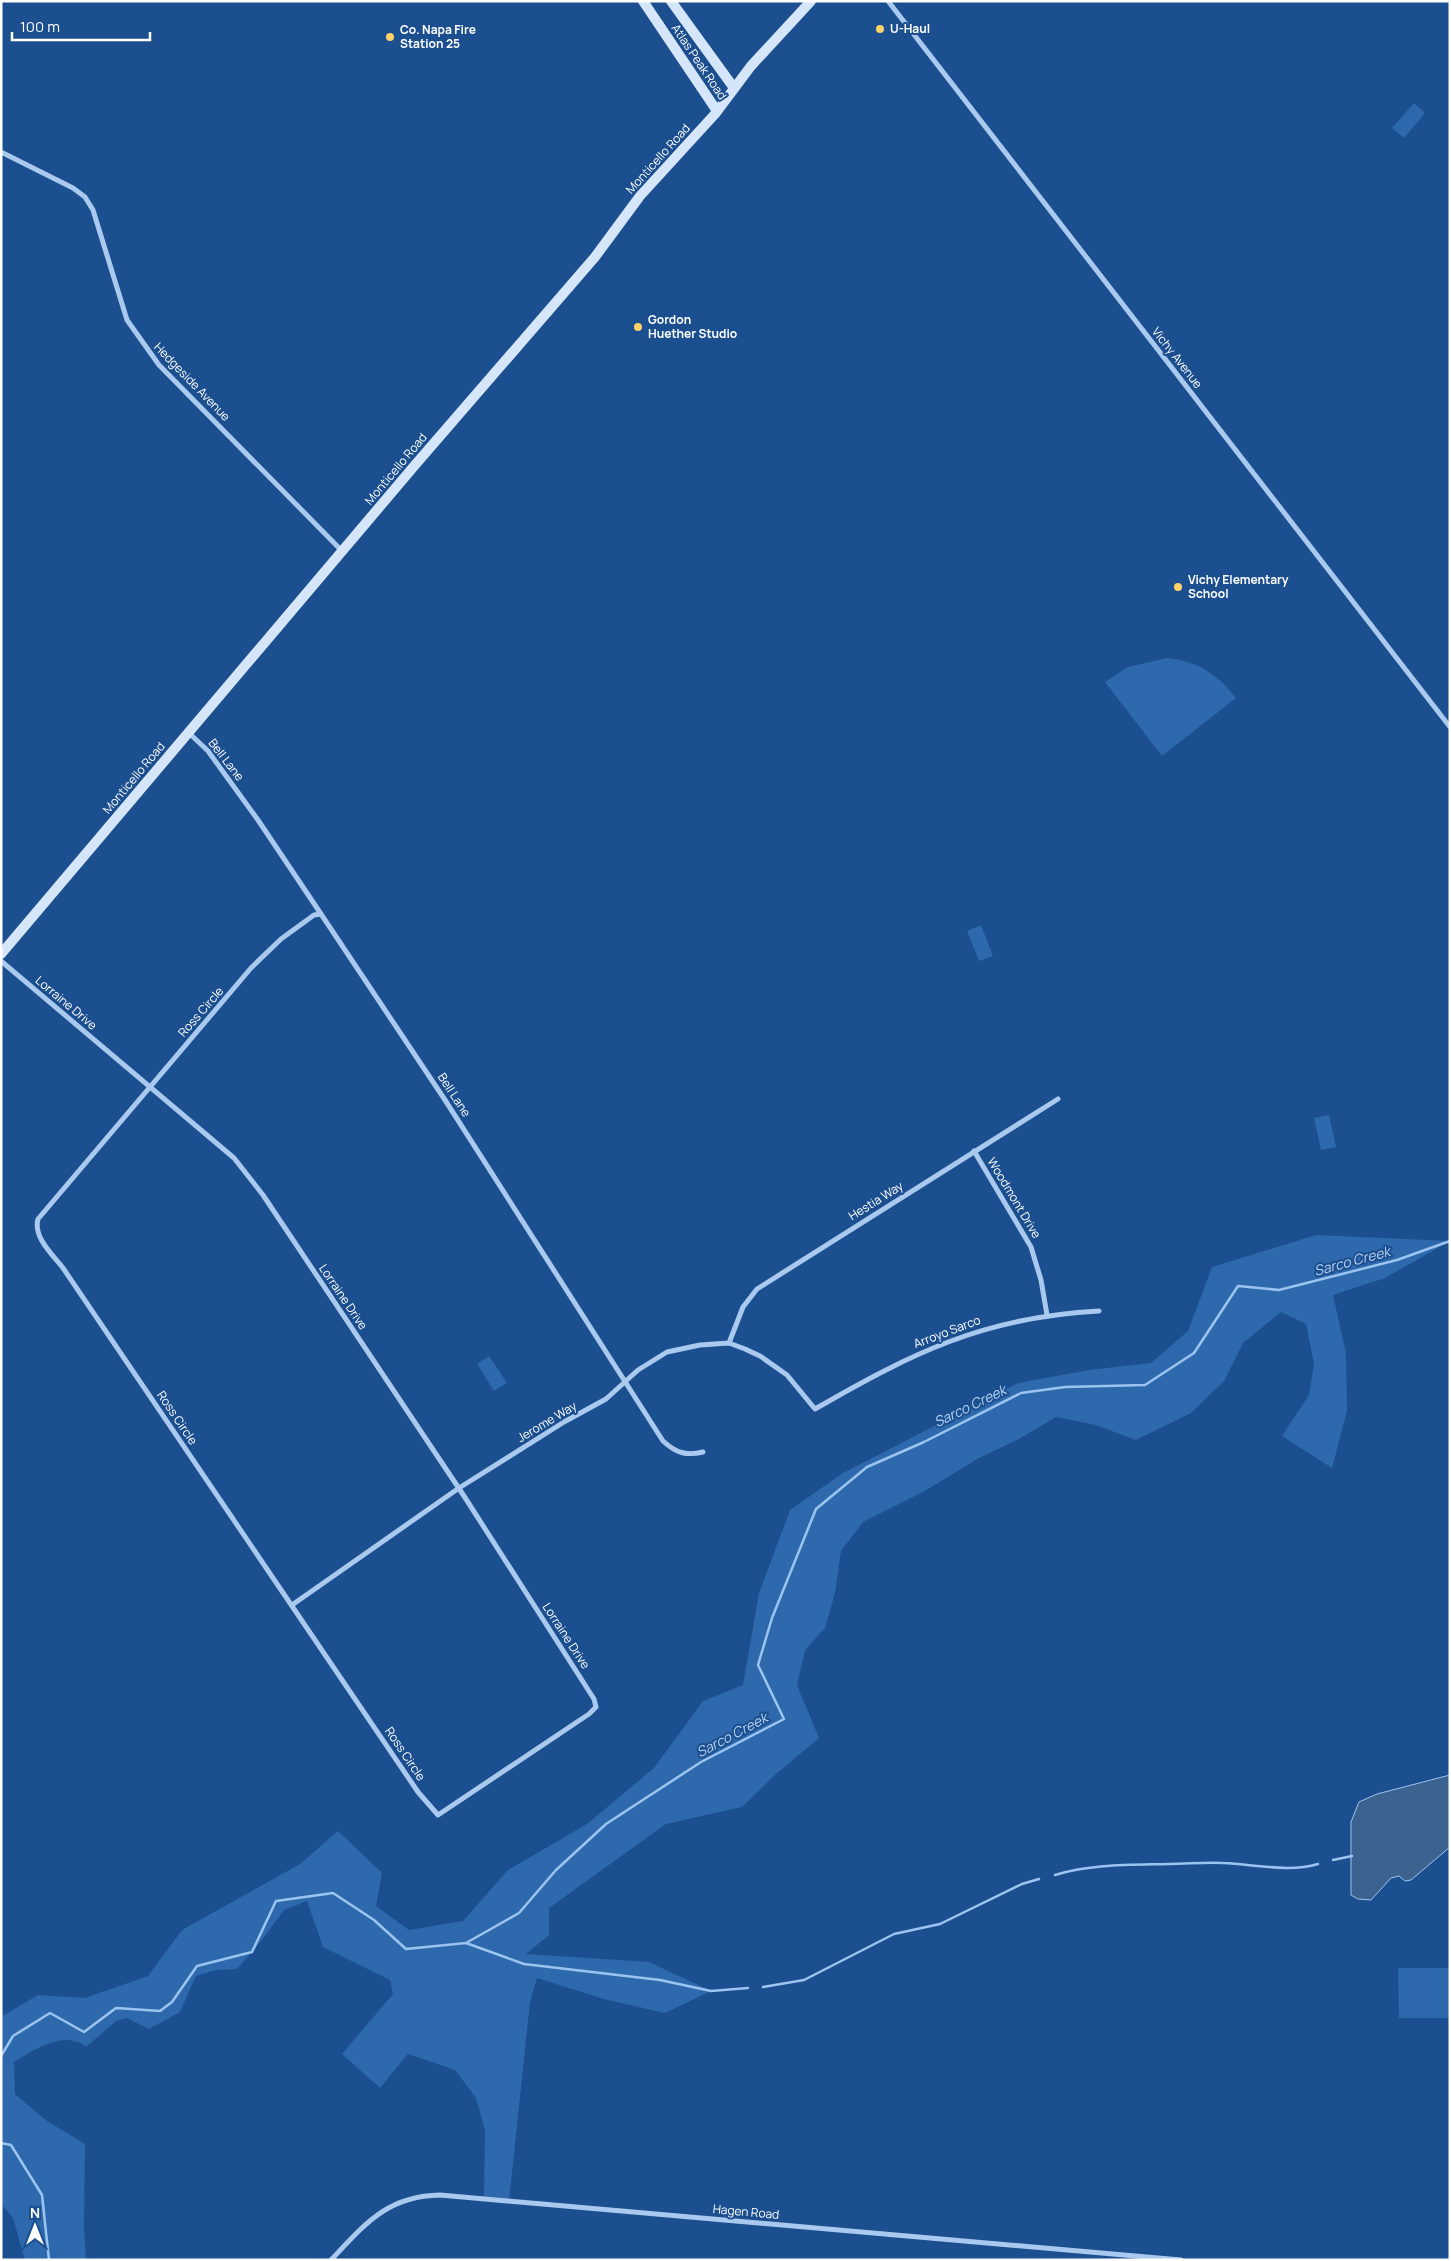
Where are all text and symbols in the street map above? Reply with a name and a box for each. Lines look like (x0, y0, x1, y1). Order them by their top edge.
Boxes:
scale bar (12, 10, 150, 42)
text: 100 m (20, 16, 60, 37)
place label: U-Haul (890, 20, 930, 37)
place label: Co. Napa Fire Station 25 (400, 21, 476, 52)
street label: Atlas Peak Road (668, 21, 731, 103)
marker: U-Haul (874, 23, 886, 35)
marker: Co. Napa Fire Station 25 (384, 31, 396, 43)
street label: Monticello Road (622, 120, 694, 197)
place label: Gordon Huether Studio (648, 311, 737, 342)
marker: Gordon Huether Studio (632, 321, 644, 333)
street label: Vichy Avenue (1148, 324, 1207, 392)
street label: Hedgeside Avenue (150, 339, 234, 425)
street label: Monticello Road (361, 429, 431, 508)
place label: Vichy Elementary School (1188, 571, 1289, 602)
marker: Vichy Elementary School (1172, 581, 1184, 593)
street label: Bell Lane (205, 735, 248, 784)
street label: Monticello Road (99, 738, 169, 817)
street label: Lorraine Drive (32, 972, 101, 1033)
street label: Ross Circle (174, 983, 227, 1040)
street label: Bell Lane (434, 1069, 475, 1120)
street label: Woodmont Drive (984, 1154, 1045, 1241)
street label: Hestia Way (845, 1177, 907, 1224)
water label: Sarco Creek (1312, 1241, 1394, 1280)
street label: Lorraine Drive (315, 1261, 372, 1333)
street label: Arroyo Sarco (911, 1311, 983, 1352)
water label: Sarco Creek (930, 1379, 1011, 1431)
street label: Ross Circle (153, 1387, 202, 1448)
street label: Jerome Way (514, 1397, 580, 1446)
street label: Lorraine Drive (539, 1599, 594, 1672)
water label: Sarco Creek (693, 1707, 773, 1761)
street label: Ross Circle (381, 1723, 430, 1784)
street label: Hagen Road (712, 2200, 780, 2223)
north arrow (10, 2201, 60, 2251)
text: N (30, 2203, 40, 2222)

